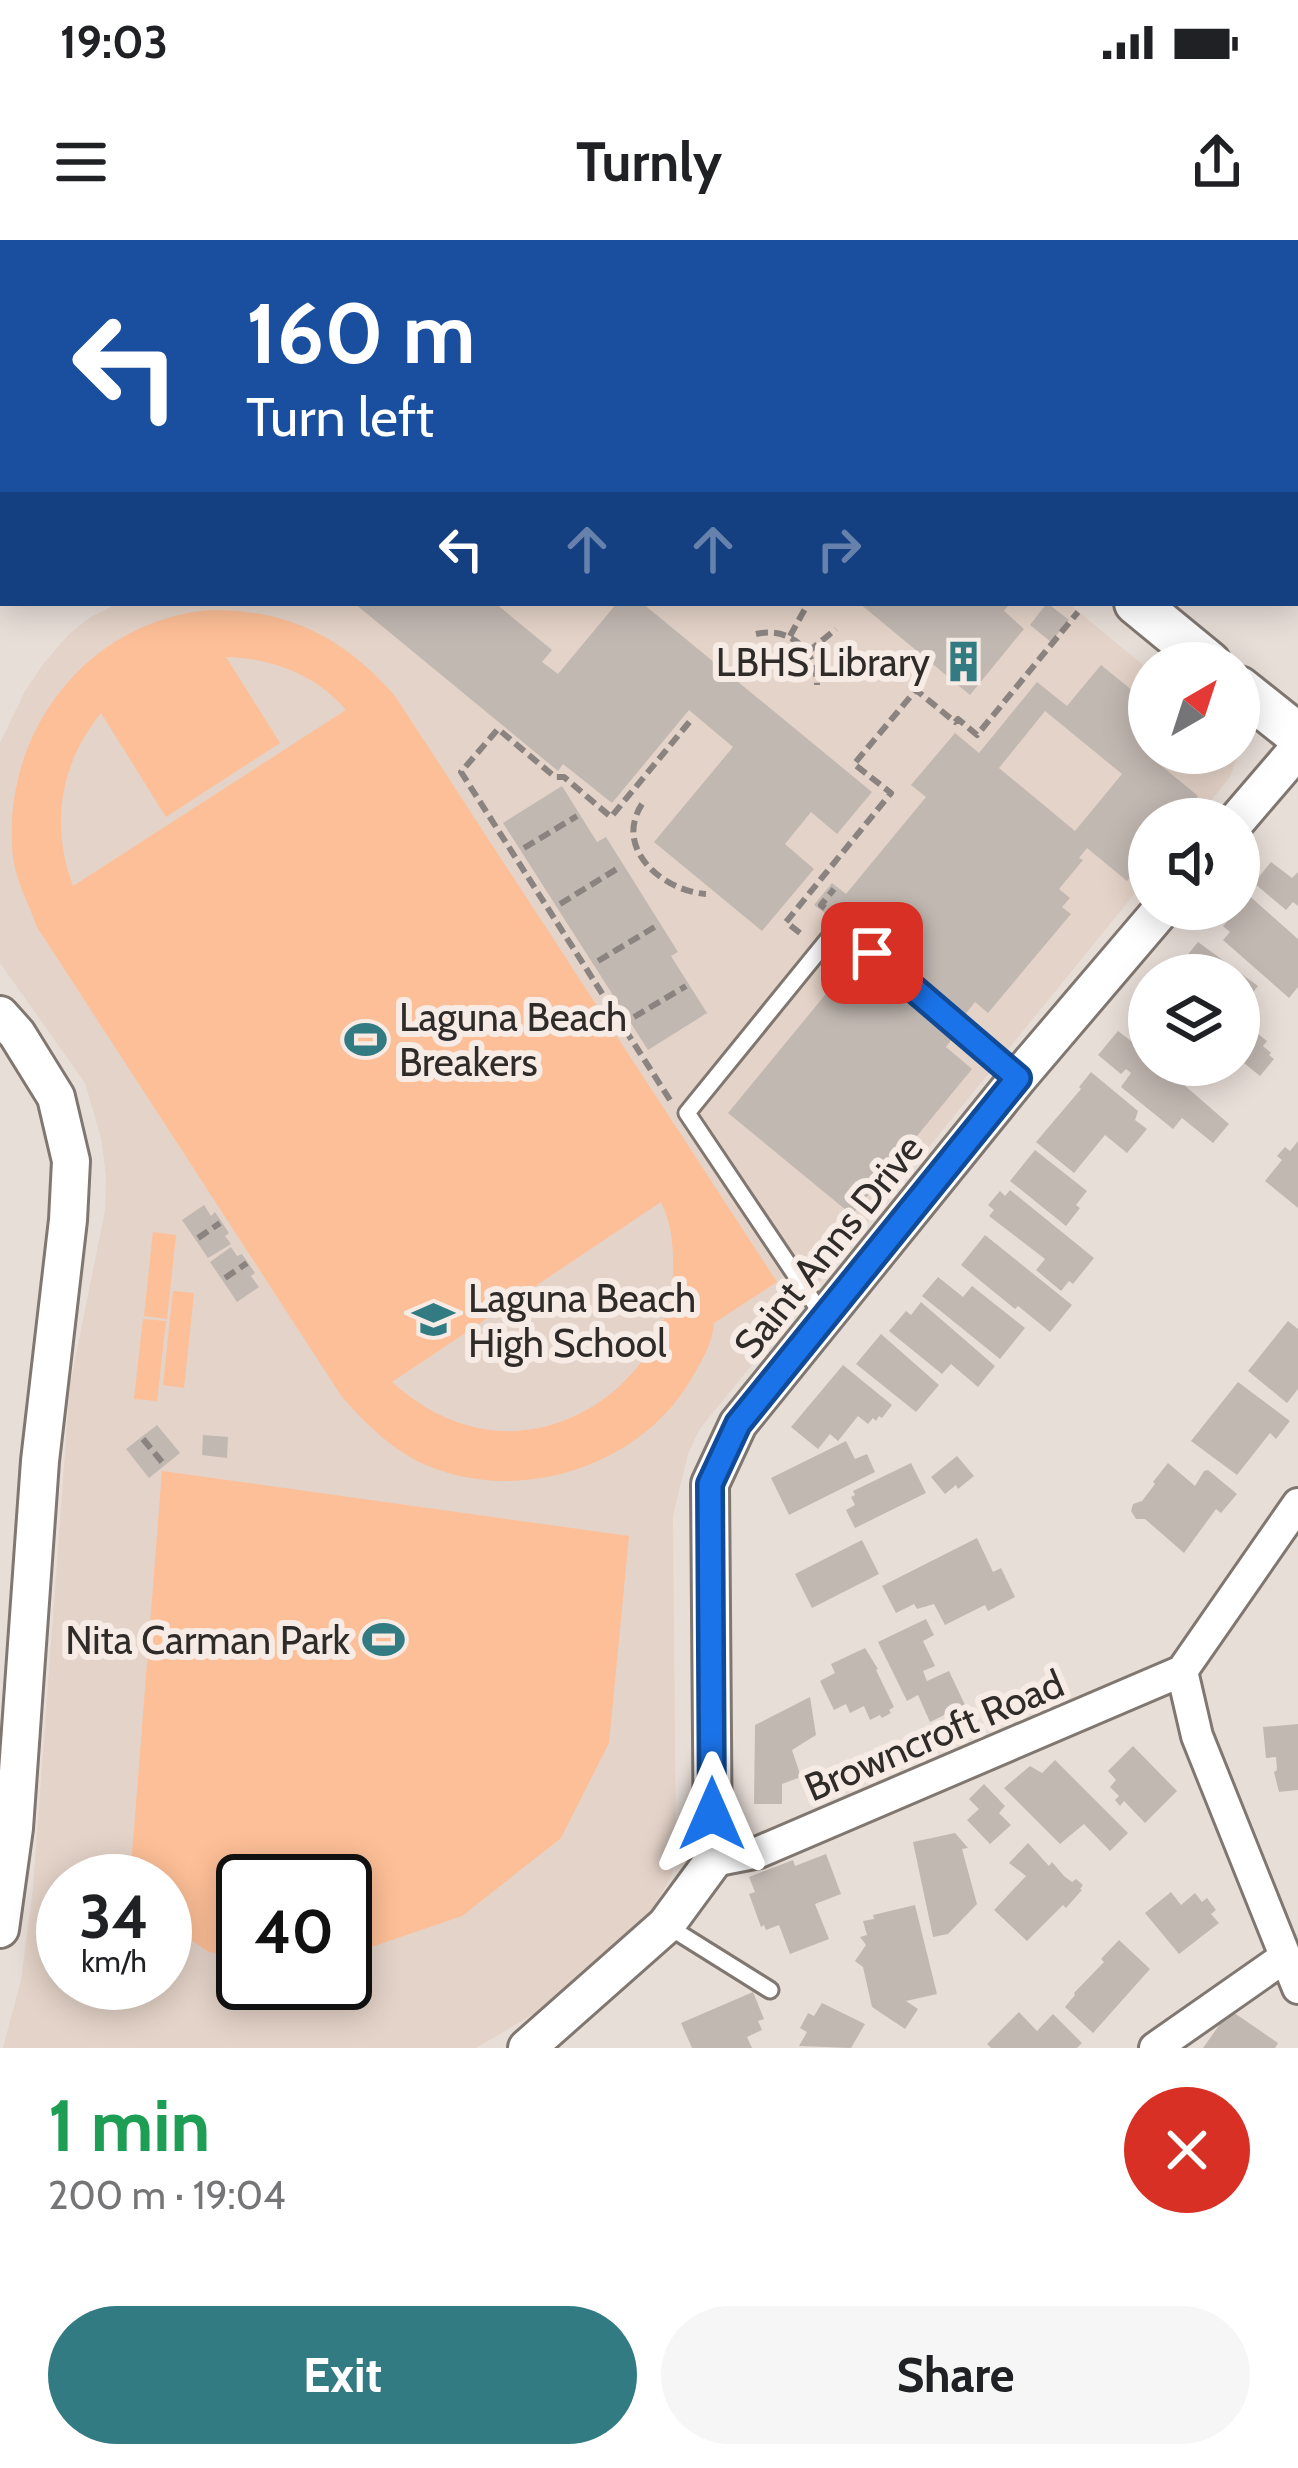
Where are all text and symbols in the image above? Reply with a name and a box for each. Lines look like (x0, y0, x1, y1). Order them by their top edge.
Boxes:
text: 19:03 (60, 15, 168, 69)
icon: menu (48, 129, 114, 195)
text: Turnly (576, 129, 722, 195)
icon: share (1184, 129, 1250, 195)
text: 160 m (246, 282, 475, 384)
icon: left (48, 288, 204, 444)
text: Turn left (246, 384, 434, 450)
icon: left (428, 516, 494, 582)
icon: ahead (554, 516, 620, 582)
icon: ahead (680, 516, 746, 582)
icon: right (806, 516, 872, 582)
place label: LBHS Library (716, 638, 930, 686)
building icon: LBHS Library (941, 639, 987, 685)
north arrow (1128, 642, 1260, 774)
map controls (1128, 642, 1260, 1086)
button: sound (1128, 798, 1260, 930)
pin (821, 902, 923, 1004)
icon: arrive (839, 920, 905, 986)
button: layers (1128, 954, 1260, 1086)
place label: Laguna Beach Breakers (399, 993, 627, 1086)
sports icon: Laguna Beach Breakers (342, 1016, 388, 1062)
street label: Saint Anns Drive (723, 1125, 933, 1367)
place label: Laguna Beach High School (468, 1274, 696, 1367)
school or university icon: Laguna Beach High School (411, 1297, 457, 1343)
place label: Nita Carman Park (65, 1616, 351, 1664)
sports icon: Nita Carman Park (361, 1617, 407, 1663)
street label: Browncroft Road (797, 1659, 1071, 1811)
position arrow (649, 1751, 775, 1877)
speed limit sign: 40 (216, 1854, 372, 2010)
text: 34 (79, 1880, 149, 1953)
text: km/h (81, 1943, 147, 1980)
text: 1 min (48, 2082, 210, 2169)
button: close (1124, 2087, 1250, 2213)
text: 200 m · 19:04 (48, 2171, 285, 2219)
button: Exit (48, 2306, 637, 2444)
button: Share (661, 2306, 1250, 2444)

